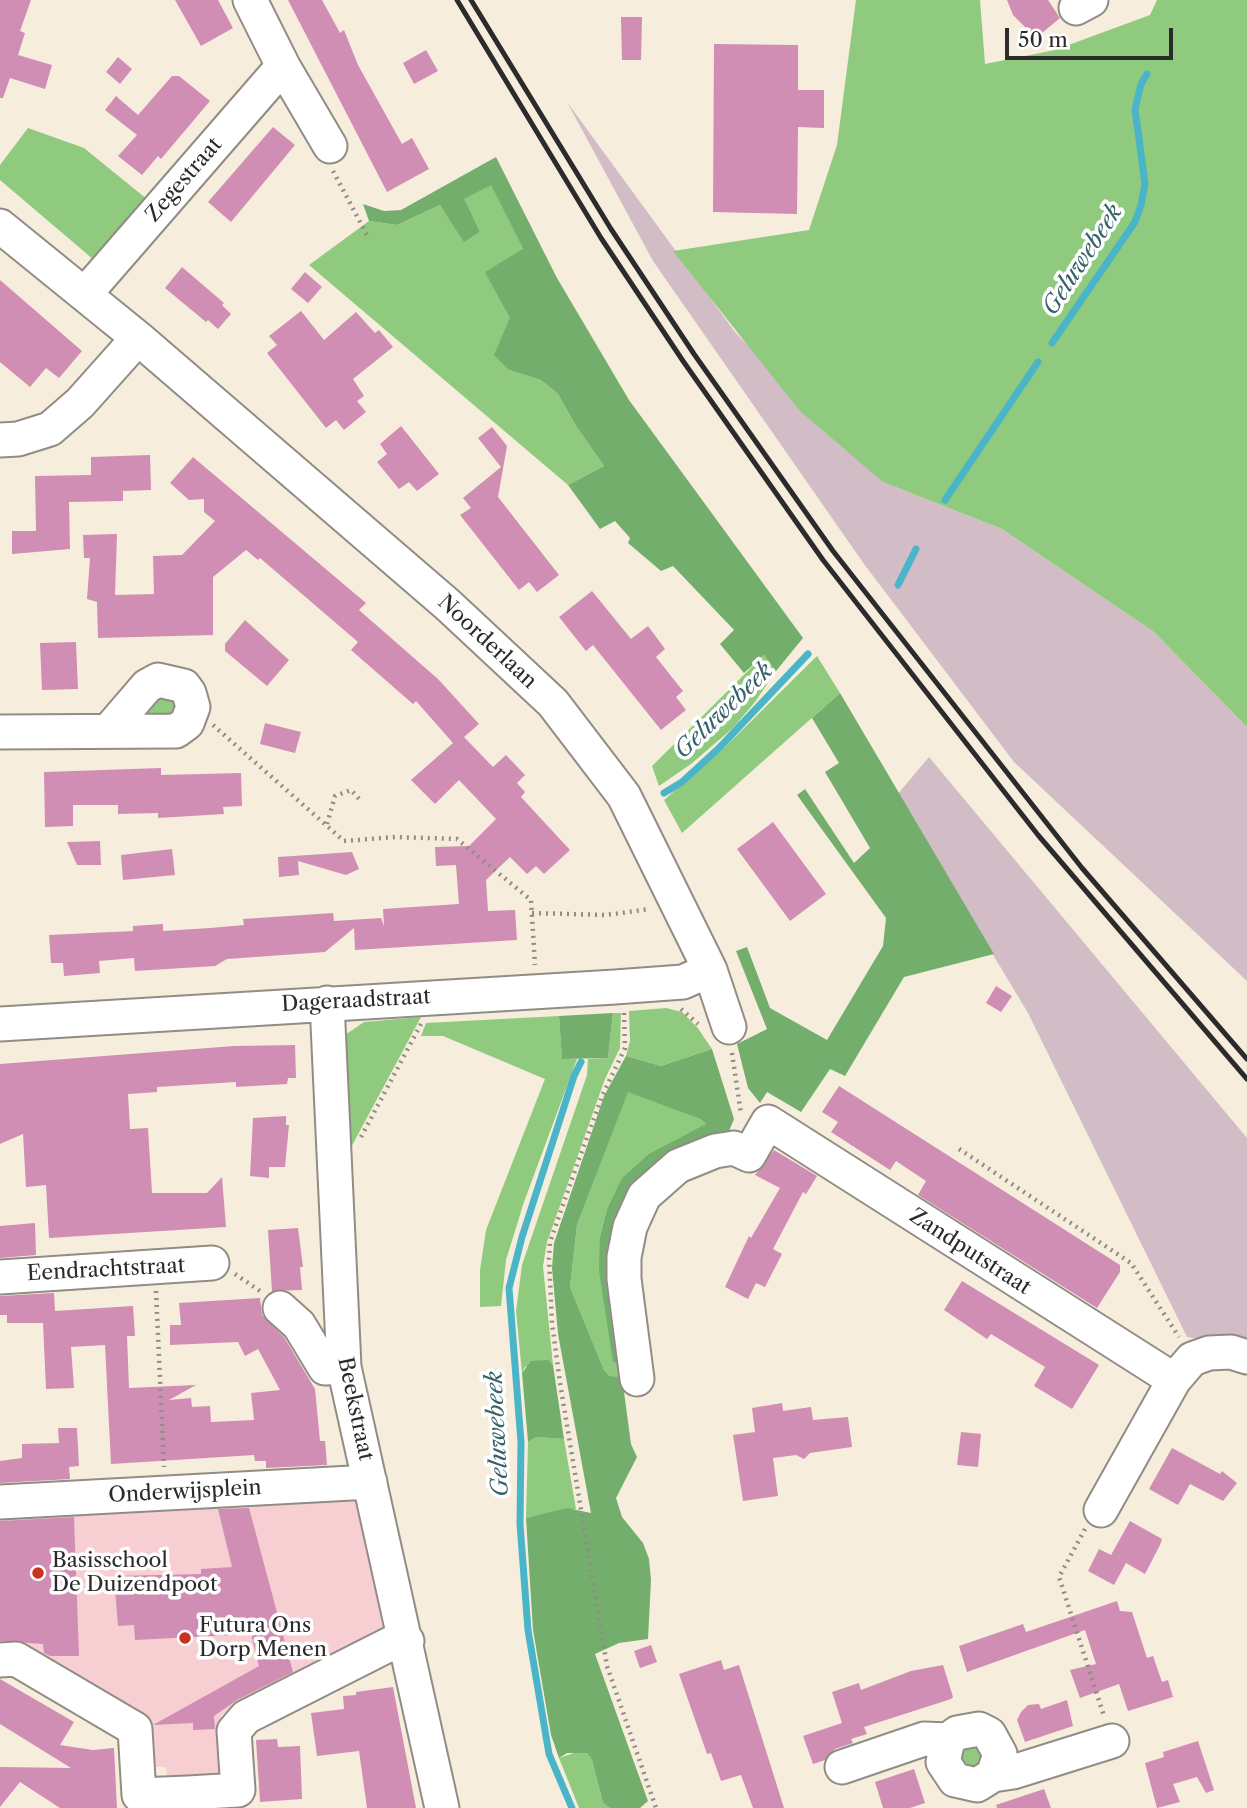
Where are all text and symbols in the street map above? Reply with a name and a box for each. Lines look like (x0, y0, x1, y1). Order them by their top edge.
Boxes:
scale bar (1009, 14, 1177, 58)
text: 50 m (1018, 27, 1068, 52)
street label: Zegestraat (141, 133, 227, 227)
water label: Geluwebeek (1037, 200, 1129, 320)
street label: Noorderlaan (432, 590, 542, 694)
water label: Geluwebeek (669, 657, 779, 765)
street label: Dageraadstraat (281, 985, 431, 1017)
street label: Zandputstraat (905, 1204, 1035, 1300)
street label: Eendrachtstraat (26, 1253, 186, 1287)
street label: Beekstraat (332, 1355, 378, 1463)
water label: Geluwebeek (481, 1370, 515, 1498)
street label: Onderwijsplein (108, 1475, 262, 1509)
place label: Basisschool De Duizendpoot (52, 1548, 217, 1598)
marker: Basisschool De Duizendpoot (30, 1565, 46, 1581)
place label: Futura Ons Dorp Menen (199, 1613, 327, 1663)
marker: Futura Ons Dorp Menen (177, 1630, 193, 1646)

